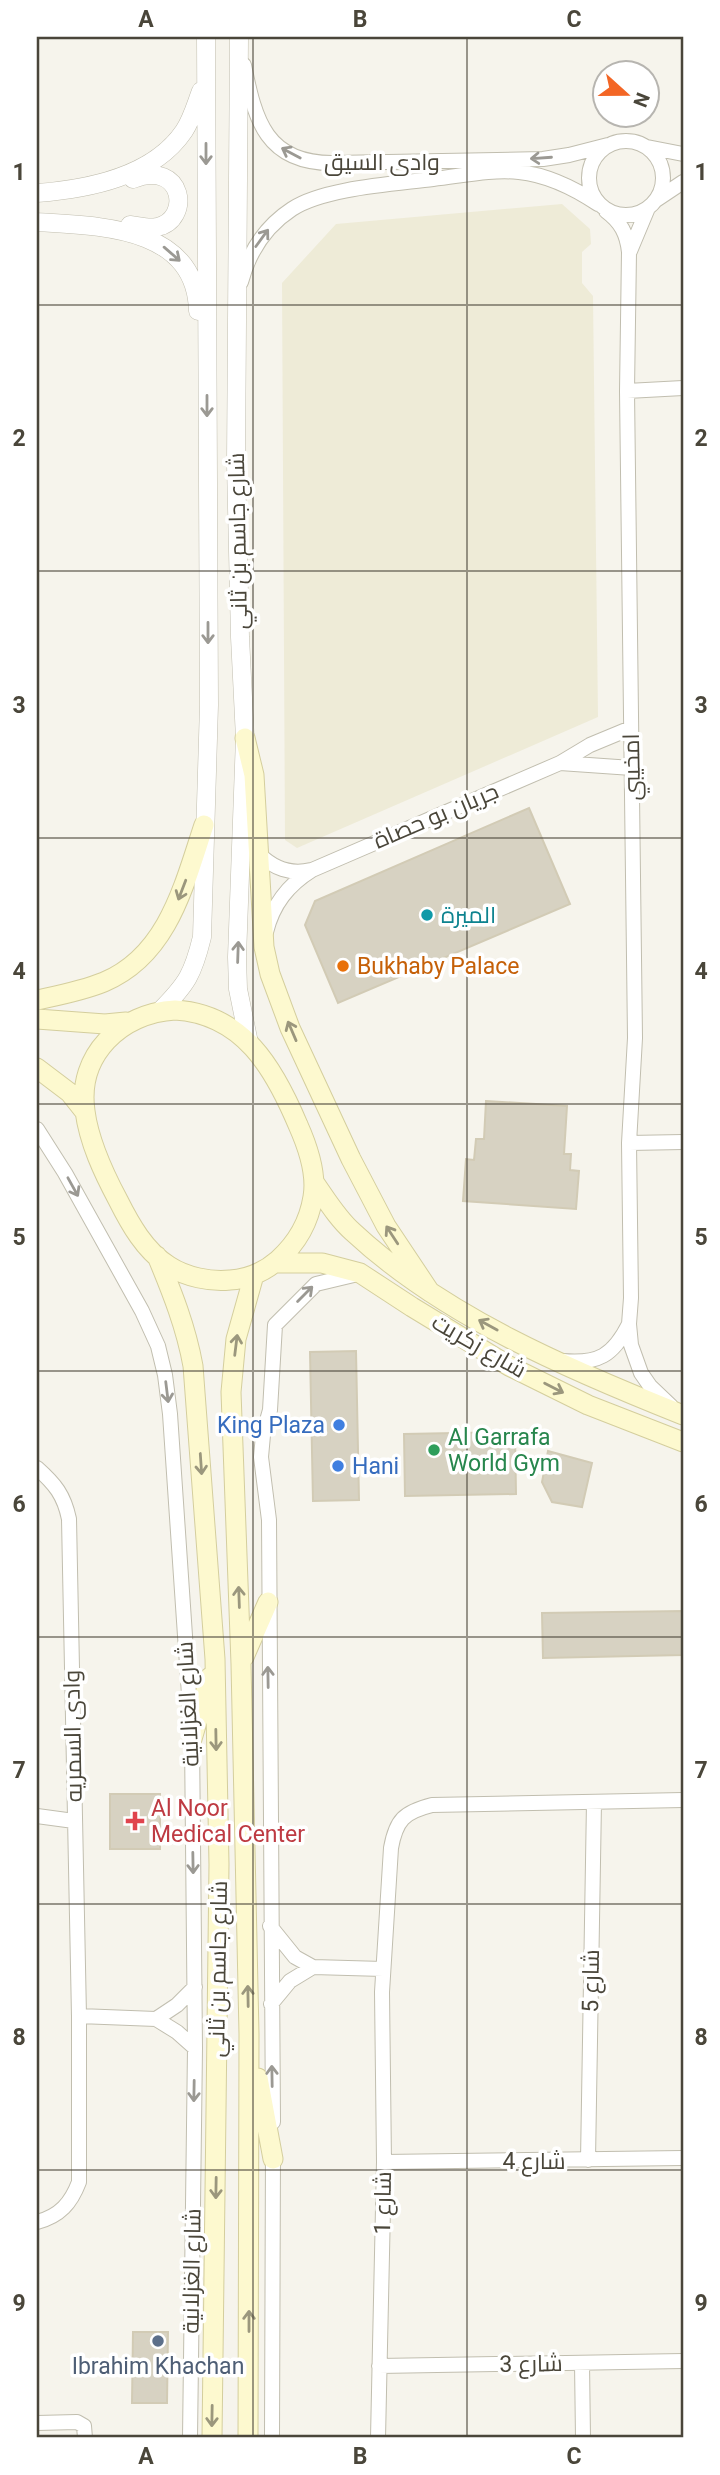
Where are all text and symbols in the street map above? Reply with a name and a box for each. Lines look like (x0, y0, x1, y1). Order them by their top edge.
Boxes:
text: A (138, 6, 154, 33)
text: B (353, 6, 367, 33)
text: C (566, 6, 582, 33)
north arrow (590, 60, 660, 130)
text: N (628, 90, 655, 110)
one-way arrow (199, 142, 213, 165)
one-way arrow (281, 146, 302, 160)
street label: وادى السيق (324, 149, 440, 176)
one-way arrow (530, 152, 553, 165)
text: 1 (12, 159, 26, 186)
text: 1 (694, 159, 708, 186)
one-way arrow (255, 229, 269, 248)
one-way arrow (163, 246, 181, 262)
one-way arrow (201, 394, 214, 417)
text: 2 (12, 425, 26, 452)
text: 2 (694, 425, 708, 452)
street label: شارع جاسم بن ثاني (223, 452, 257, 630)
one-way arrow (202, 622, 215, 645)
text: 3 (12, 692, 26, 719)
text: 3 (694, 692, 708, 719)
street label: امخيبي (618, 733, 650, 801)
street label: جريان بو حصاة (369, 778, 503, 854)
one-way arrow (175, 878, 188, 900)
place label: الميرة (441, 902, 496, 929)
marker: الميرة (419, 907, 435, 923)
one-way arrow (231, 941, 245, 964)
place label: Bukhaby Palace (357, 953, 519, 980)
text: 4 (12, 958, 26, 985)
marker: Bukhaby Palace (335, 958, 351, 974)
text: 4 (694, 958, 708, 985)
one-way arrow (285, 1021, 298, 1042)
one-way arrow (67, 1176, 80, 1197)
text: 5 (12, 1224, 26, 1251)
text: 5 (694, 1224, 708, 1251)
one-way arrow (385, 1226, 399, 1245)
one-way arrow (297, 1286, 314, 1303)
street label: شارع زكريت (426, 1308, 531, 1386)
one-way arrow (478, 1318, 499, 1331)
one-way arrow (229, 1334, 242, 1357)
one-way arrow (161, 1380, 174, 1403)
one-way arrow (543, 1382, 564, 1396)
place label: King Plaza (217, 1412, 325, 1439)
marker: King Plaza (331, 1417, 347, 1433)
place label: Al Garrafa World Gym (448, 1424, 560, 1477)
marker: Al Garrafa World Gym (426, 1442, 442, 1458)
one-way arrow (195, 1453, 208, 1475)
place label: Hani (352, 1453, 399, 1480)
marker: Hani (330, 1458, 346, 1474)
text: 6 (12, 1491, 26, 1518)
text: 6 (694, 1491, 708, 1518)
one-way arrow (232, 1585, 245, 1608)
street label: شارع الغزلانية (171, 1641, 207, 1767)
one-way arrow (261, 1666, 275, 1689)
street label: وادى السمريه (58, 1670, 88, 1802)
one-way arrow (210, 1729, 223, 1752)
text: 7 (12, 1757, 26, 1784)
text: 7 (694, 1757, 708, 1784)
place label: Al Noor Medical Center (151, 1795, 305, 1848)
marker: Al Noor Medical Center (125, 1811, 145, 1831)
one-way arrow (186, 1852, 200, 1875)
street label: شارع جاسم بن ثاني (203, 1880, 237, 2058)
street label: شارع 5 (577, 1949, 607, 2013)
one-way arrow (242, 1984, 255, 2007)
text: 8 (12, 2024, 26, 2051)
text: 8 (694, 2024, 708, 2051)
one-way arrow (265, 2065, 279, 2088)
one-way arrow (187, 2079, 201, 2102)
street label: شارع 4 (502, 2148, 566, 2177)
street label: شارع 1 (369, 2171, 399, 2235)
one-way arrow (209, 2177, 222, 2200)
street label: شارع الغزلانية (177, 2208, 209, 2334)
text: 9 (12, 2290, 26, 2317)
text: 9 (694, 2290, 708, 2317)
one-way arrow (242, 2310, 256, 2333)
marker: Ibrahim Khachan (150, 2333, 166, 2349)
street label: شارع 3 (499, 2350, 563, 2380)
place label: Ibrahim Khachan (72, 2353, 244, 2380)
one-way arrow (205, 2404, 219, 2427)
text: A (138, 2443, 154, 2470)
text: B (353, 2443, 367, 2470)
text: C (566, 2443, 582, 2470)

